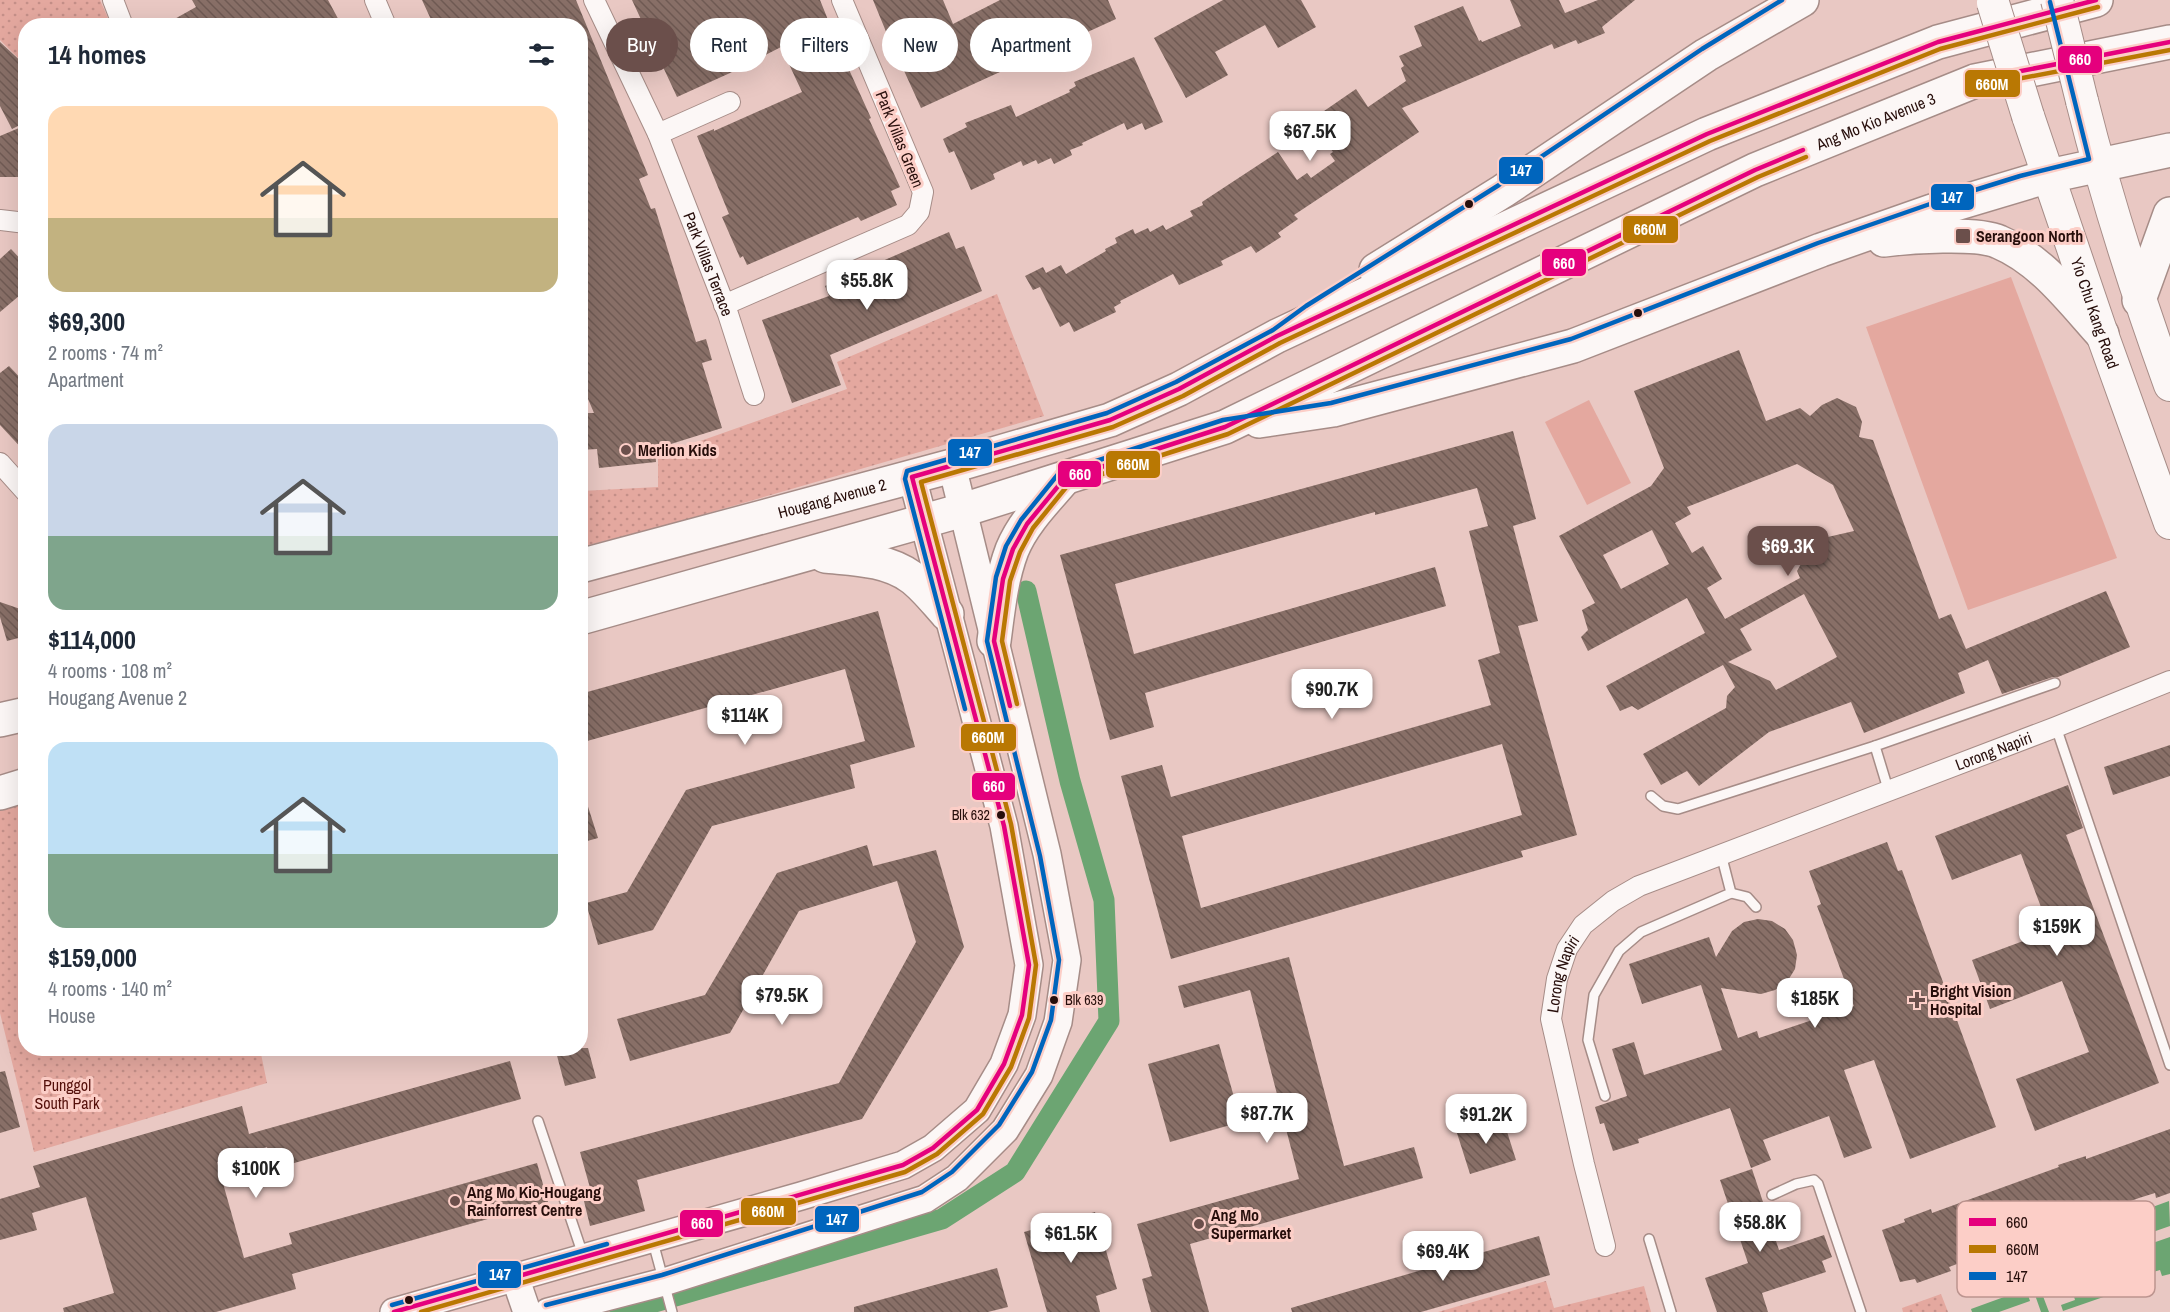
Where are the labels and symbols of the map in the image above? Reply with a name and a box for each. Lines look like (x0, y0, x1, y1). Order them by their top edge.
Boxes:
line badge: 660 (2057, 45, 2103, 74)
text: 660 (2069, 48, 2091, 70)
line badge: 660M (1964, 69, 2021, 98)
text: 660M (1976, 73, 2008, 95)
street label: Park Villas Green (871, 87, 929, 191)
street label: Ang Mo Kio Avenue 3 (1812, 87, 1939, 156)
pin: $67.5K (1261, 111, 1359, 162)
line badge: 147 (1498, 156, 1544, 185)
text: 147 (1510, 159, 1532, 181)
line badge: 147 (1930, 183, 1975, 211)
text: 147 (1941, 186, 1963, 208)
unlabelled marker (1463, 198, 1475, 210)
street label: Park Villas Terrace (678, 209, 739, 319)
line badge: 660M (1622, 215, 1679, 244)
text: 660M (1634, 218, 1666, 240)
place label: Serangoon North (1976, 225, 2083, 247)
marker: Serangoon North (1954, 227, 1972, 245)
line badge: 660 (1541, 248, 1587, 277)
text: 660 (1553, 252, 1575, 274)
street label: Yio Chu Kang Road (2066, 254, 2125, 372)
pin: $55.8K (818, 260, 916, 311)
unlabelled marker (1632, 307, 1644, 319)
line badge: 147 (947, 438, 993, 467)
place label: Merlion Kids (638, 439, 717, 461)
text: 147 (959, 441, 981, 463)
marker: Merlion Kids (619, 443, 633, 457)
line badge: 660M (1105, 450, 1161, 479)
text: 660M (1117, 453, 1149, 475)
line badge: 660 (1057, 460, 1102, 488)
text: 660 (1069, 463, 1091, 485)
street label: Hougang Avenue 2 (775, 473, 889, 523)
pin: $69.3K (1739, 526, 1837, 577)
pin: $90.7K (1283, 669, 1381, 720)
pin: $114K (703, 695, 787, 746)
line badge: 660M (960, 723, 1017, 752)
text: 660M (972, 726, 1004, 748)
street label: Lorong Napiri (1952, 726, 2035, 775)
line badge: 660 (971, 772, 1016, 801)
text: 660 (983, 775, 1005, 797)
place label: Blk 632 (952, 806, 990, 824)
marker: Blk 632 (995, 809, 1007, 821)
pin: $159K (2015, 906, 2099, 957)
street label: Lorong Napiri (1541, 931, 1584, 1014)
pin: $79.5K (733, 975, 831, 1026)
pin: $185K (1773, 978, 1857, 1029)
place label: Bright Vision Hospital (1930, 980, 2011, 1020)
place label: Blk 639 (1065, 991, 1103, 1009)
marker: Bright Vision Hospital (1908, 991, 1926, 1009)
marker: Blk 639 (1048, 994, 1060, 1006)
park label: Punggol South Park (35, 1074, 100, 1114)
pin: $87.7K (1218, 1093, 1316, 1144)
pin: $91.2K (1437, 1094, 1535, 1145)
pin: $100K (214, 1148, 298, 1199)
place label: Ang Mo Kio-Hougang Rainforrest Centre (467, 1181, 601, 1221)
marker: Ang Mo Kio-Hougang Rainforrest Centre (448, 1194, 462, 1208)
line badge: 660M (740, 1197, 797, 1226)
text: 660M (752, 1200, 784, 1222)
legend (1957, 1201, 2155, 1297)
pin: $58.8K (1711, 1202, 1809, 1253)
place label: Ang Mo Supermarket (1211, 1204, 1292, 1244)
line badge: 147 (814, 1205, 860, 1233)
text: 147 (826, 1208, 848, 1230)
line badge: 660 (679, 1209, 724, 1238)
text: 660 (2006, 1211, 2028, 1233)
text: 660 (691, 1212, 713, 1234)
pin: $61.5K (1022, 1213, 1120, 1264)
marker: Ang Mo Supermarket (1192, 1217, 1206, 1231)
pin: $69.4K (1394, 1231, 1492, 1282)
text: 660M (2006, 1238, 2039, 1260)
line badge: 147 (477, 1260, 522, 1289)
text: 147 (489, 1263, 511, 1285)
text: 147 (2006, 1265, 2028, 1287)
unlabelled marker (403, 1294, 415, 1306)

